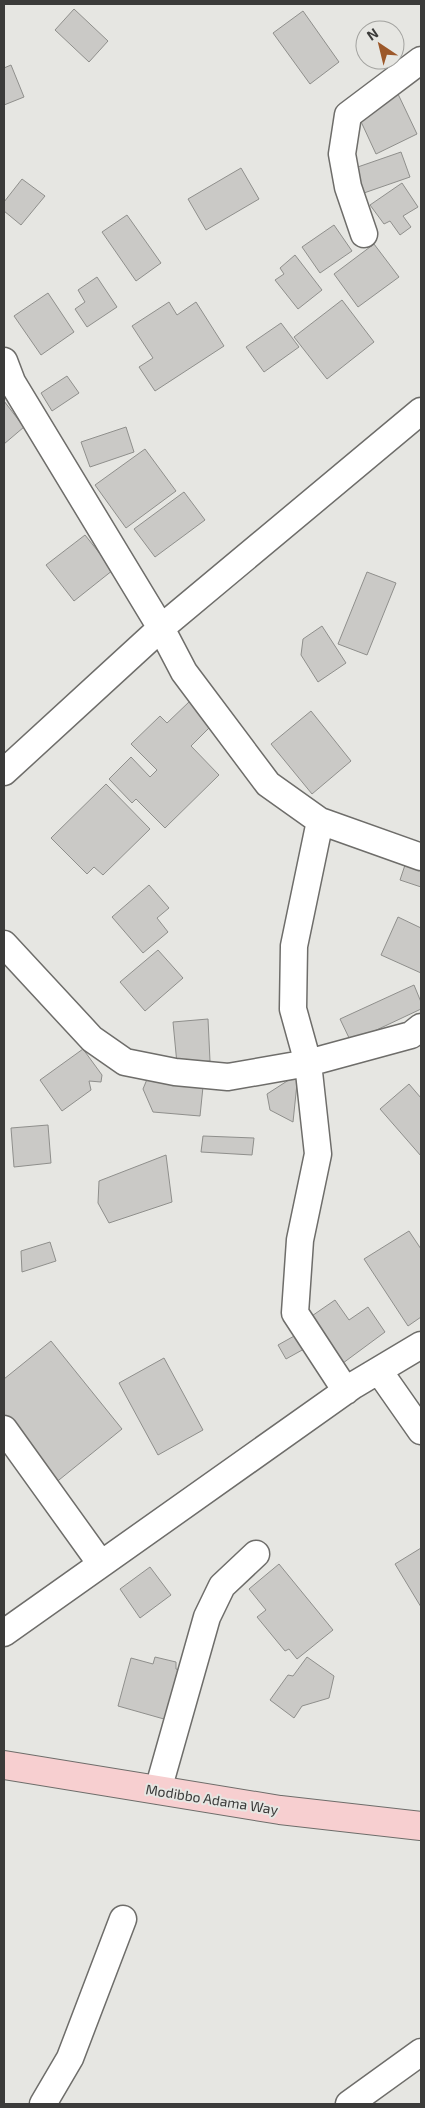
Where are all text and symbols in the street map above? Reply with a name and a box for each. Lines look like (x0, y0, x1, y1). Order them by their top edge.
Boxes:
north arrow (355, 20, 405, 70)
text: N (363, 24, 381, 44)
street label: Modibbo Adama Way (145, 1780, 280, 1818)

